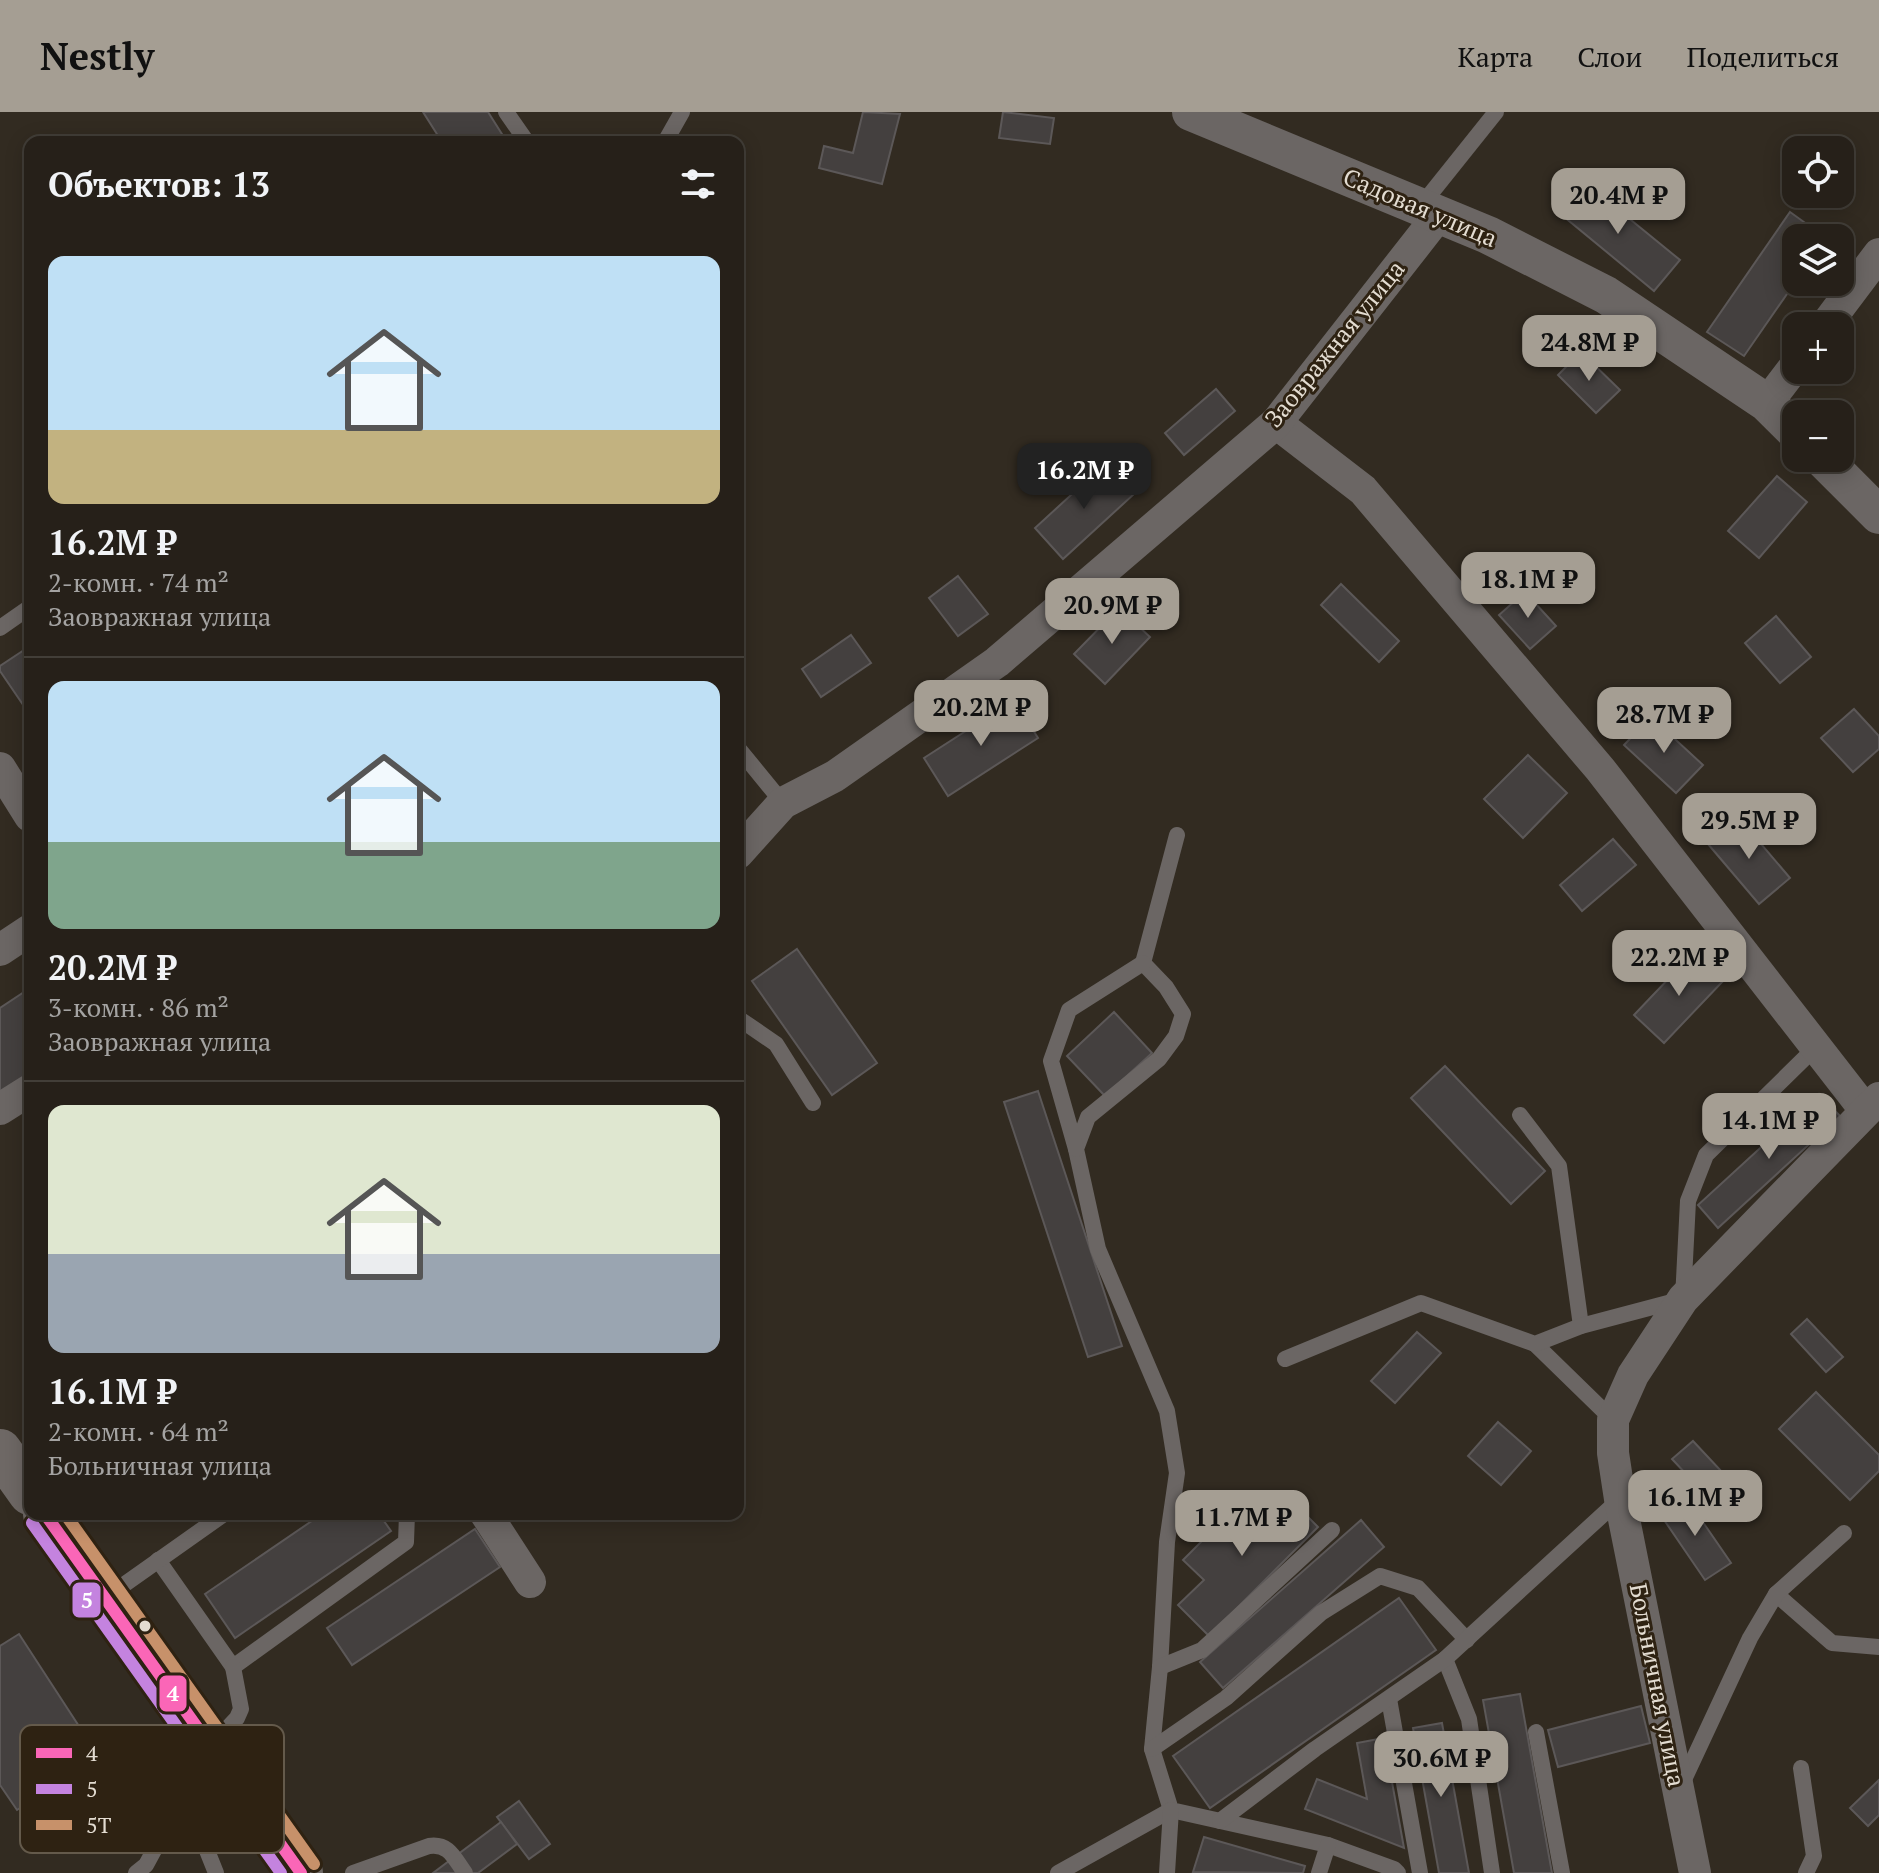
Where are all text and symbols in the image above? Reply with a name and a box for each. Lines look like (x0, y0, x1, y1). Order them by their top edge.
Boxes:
text: Nestly (40, 31, 154, 81)
text: Карта (1458, 38, 1533, 75)
text: Слои (1577, 38, 1642, 75)
text: Поделиться (1686, 38, 1839, 75)
map controls (1782, 136, 1854, 472)
button: locate (1782, 136, 1854, 208)
street label: Садовая улица (1339, 160, 1502, 254)
text: Объектов: 13 (48, 162, 270, 207)
icon: filters (676, 162, 720, 206)
pin: 20.4M ₽ (1544, 168, 1692, 236)
text: 20.4M ₽ (1569, 177, 1667, 211)
button: layers (1782, 224, 1854, 296)
street label: Заовражная улица (1257, 253, 1411, 433)
icon: home (312, 308, 456, 452)
button: + (1782, 312, 1854, 384)
pin: 24.8M ₽ (1515, 315, 1663, 383)
text: 24.8M ₽ (1540, 324, 1638, 358)
button: − (1782, 400, 1854, 472)
pin: 16.2M ₽ (1010, 443, 1158, 511)
text: 16.2M ₽ (1035, 452, 1133, 486)
text: 16.2M ₽ (48, 520, 176, 565)
pin: 18.1M ₽ (1454, 552, 1602, 620)
text: 18.1M ₽ (1479, 561, 1577, 595)
text: 2-комн. · 74 m² (48, 565, 229, 599)
pin: 20.9M ₽ (1038, 578, 1186, 646)
text: 20.9M ₽ (1063, 587, 1161, 621)
text: Заовражная улица (48, 599, 271, 633)
pin: 20.2M ₽ (907, 680, 1055, 748)
pin: 28.7M ₽ (1590, 687, 1738, 755)
text: 20.2M ₽ (932, 689, 1030, 723)
text: 28.7M ₽ (1615, 696, 1713, 730)
icon: home (312, 733, 456, 877)
pin: 29.5M ₽ (1675, 793, 1823, 861)
text: 29.5M ₽ (1700, 802, 1798, 836)
pin: 22.2M ₽ (1605, 930, 1753, 998)
text: 22.2M ₽ (1630, 939, 1728, 973)
text: 20.2M ₽ (48, 945, 176, 990)
text: 3-комн. · 86 m² (48, 990, 229, 1024)
text: Заовражная улица (48, 1024, 271, 1058)
pin: 14.1M ₽ (1695, 1093, 1843, 1161)
text: 14.1M ₽ (1720, 1102, 1818, 1136)
icon: home (312, 1157, 456, 1301)
text: 16.1M ₽ (48, 1369, 176, 1414)
text: 2-комн. · 64 m² (48, 1414, 229, 1448)
text: Больничная улица (48, 1448, 272, 1482)
pin: 16.1M ₽ (1621, 1470, 1769, 1538)
text: 16.1M ₽ (1646, 1479, 1744, 1513)
pin: 11.7M ₽ (1168, 1490, 1316, 1558)
text: 11.7M ₽ (1193, 1499, 1291, 1533)
street label: Больничная улица (1623, 1580, 1693, 1789)
line badge: 5 (71, 1581, 102, 1619)
text: 5 (81, 1585, 93, 1614)
unlabelled marker (137, 1618, 153, 1634)
line badge: 4 (158, 1674, 188, 1713)
text: 4 (167, 1678, 180, 1707)
legend (20, 1725, 284, 1853)
pin: 30.6M ₽ (1367, 1731, 1515, 1799)
text: 4 (86, 1738, 98, 1767)
text: 30.6M ₽ (1392, 1740, 1490, 1774)
text: 5 (86, 1774, 98, 1803)
text: 5Т (86, 1810, 112, 1839)

